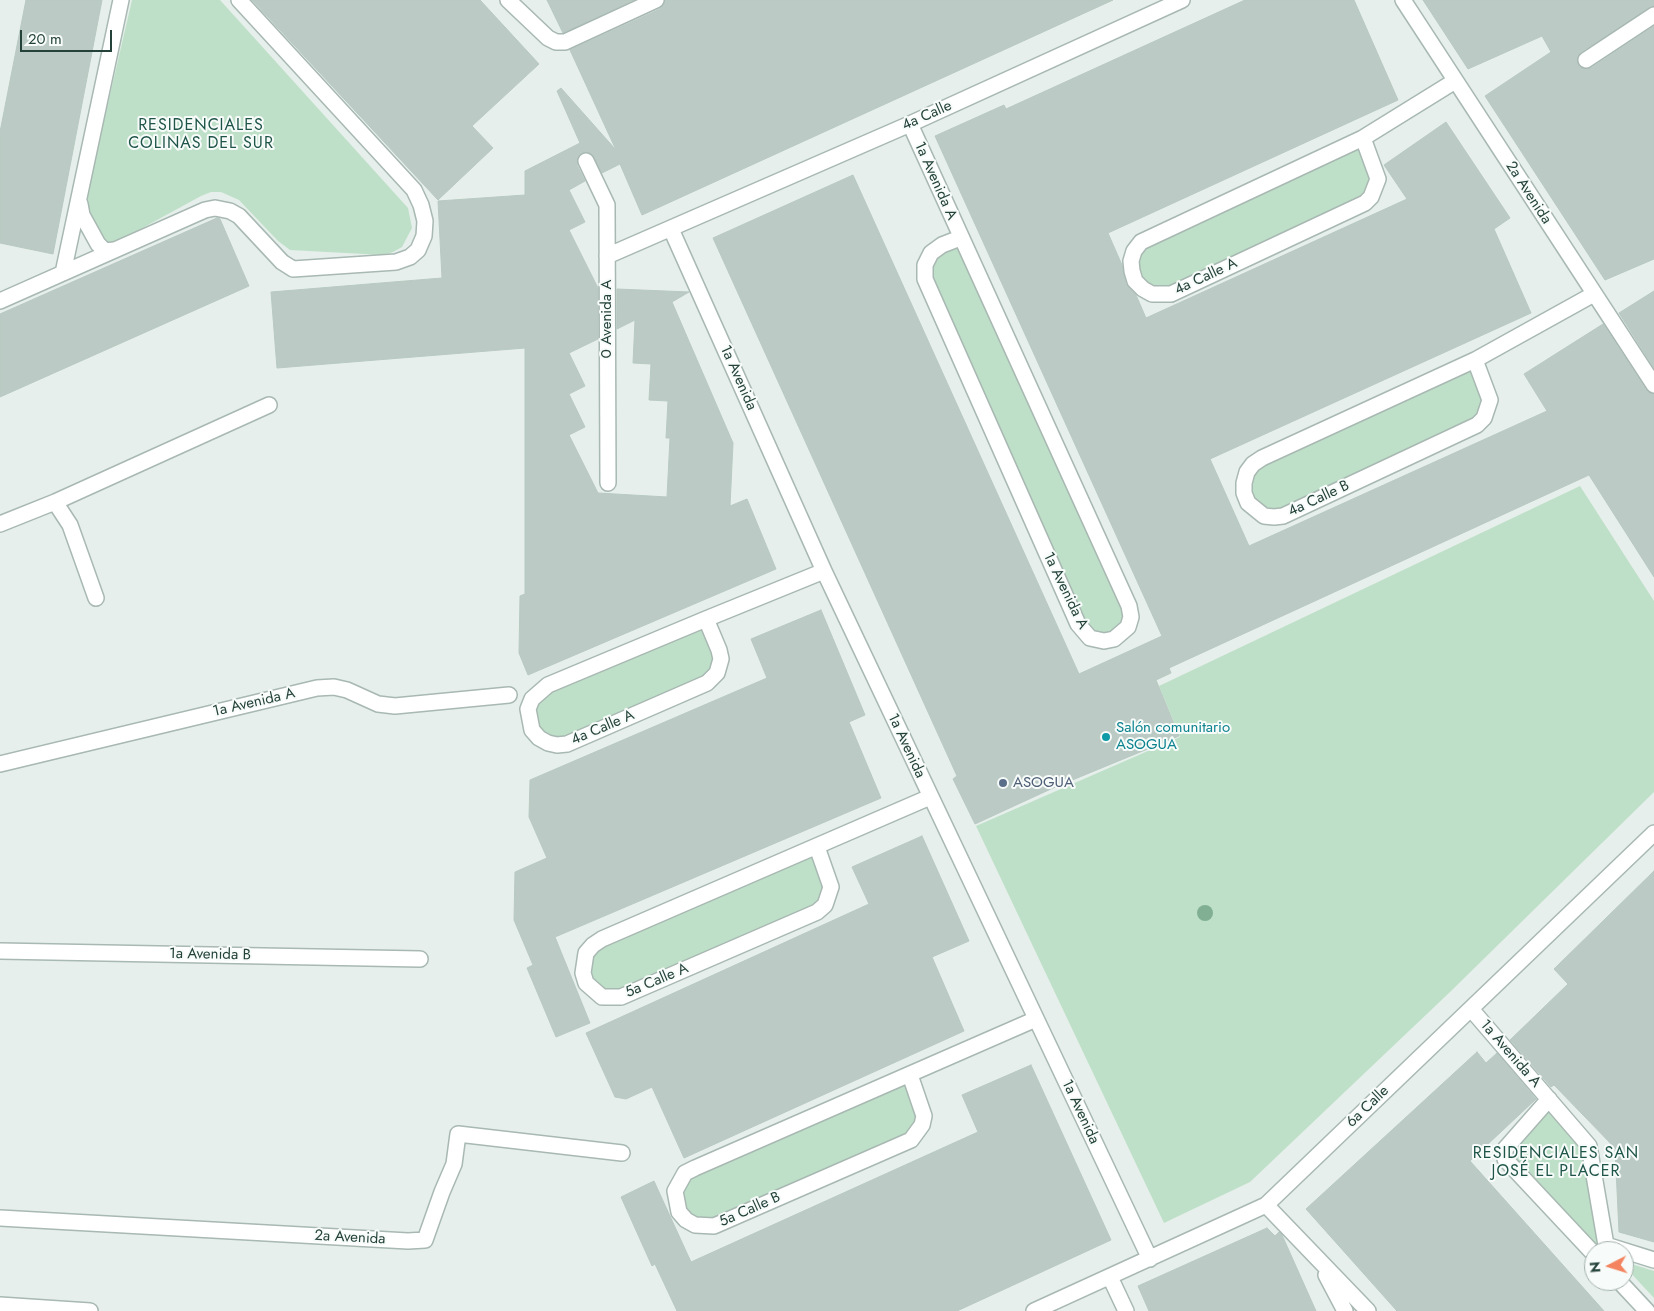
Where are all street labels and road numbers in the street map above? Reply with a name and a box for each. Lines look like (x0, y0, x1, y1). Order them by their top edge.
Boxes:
street label: 4a Calle (899, 97, 955, 135)
street label: 1a Avenida A (910, 139, 960, 223)
street label: 2a Avenida (1501, 158, 1555, 228)
street label: 4a Calle A (1172, 255, 1240, 299)
street label: 0 Avenida A (598, 280, 616, 358)
street label: 1a Avenida (716, 343, 760, 413)
street label: 4a Calle B (1286, 477, 1352, 521)
street label: 1a Avenida A (1039, 549, 1091, 633)
street label: 1a Avenida A (211, 685, 297, 721)
street label: 4a Calle A (569, 707, 637, 749)
street label: 1a Avenida (883, 711, 929, 781)
street label: 1a Avenida B (169, 945, 251, 965)
street label: 5a Calle A (623, 960, 691, 1002)
street label: 1a Avenida A (1476, 1017, 1544, 1091)
street label: 1a Avenida (1057, 1077, 1103, 1147)
street label: 6a Calle (1343, 1082, 1393, 1132)
street label: 5a Calle B (717, 1189, 783, 1231)
street label: 2a Avenida (314, 1227, 386, 1249)

